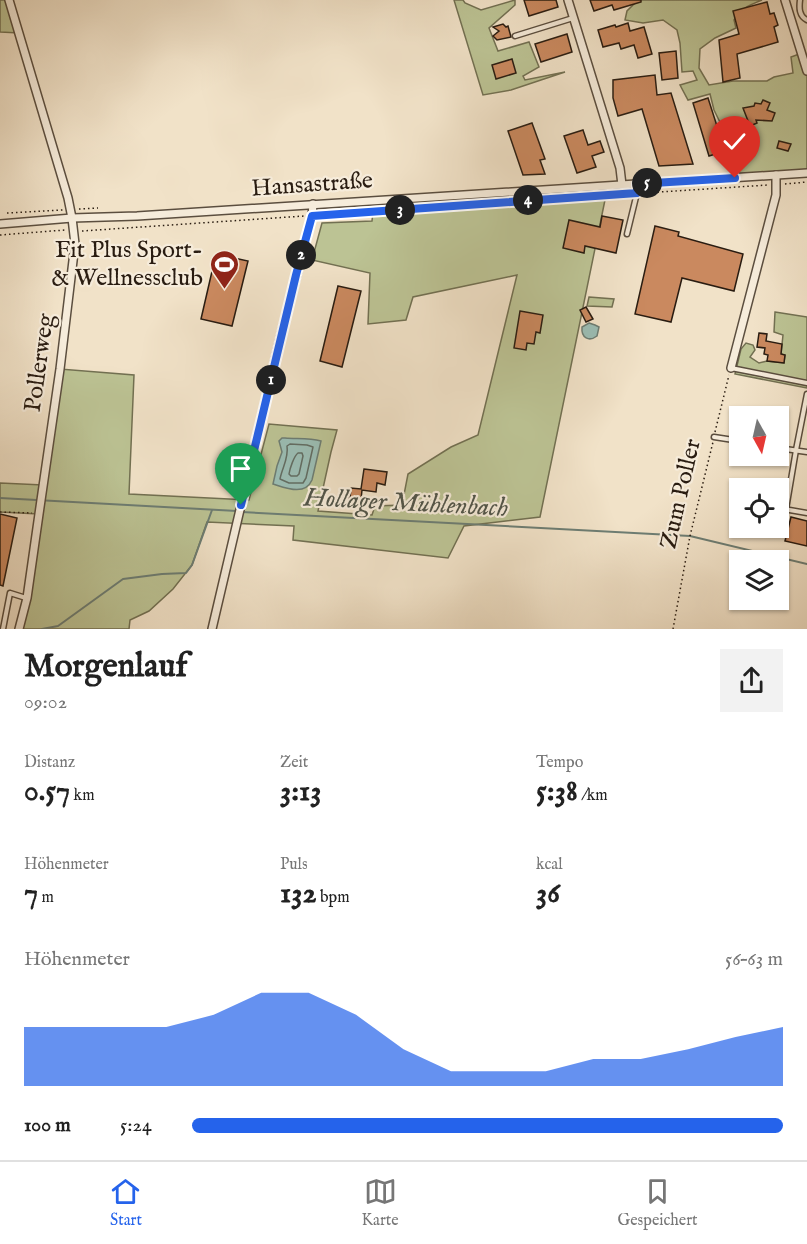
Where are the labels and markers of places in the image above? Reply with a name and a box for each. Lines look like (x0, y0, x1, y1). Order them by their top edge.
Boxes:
pin (709, 116, 760, 178)
pin: 5 (632, 168, 662, 198)
pin: 4 (513, 185, 543, 215)
pin: 3 (385, 195, 415, 225)
place label: Fit Plus Sport- & Wellnessclub (51, 235, 203, 294)
pin: 2 (286, 240, 316, 270)
sports icon: Fit Plus Sport- & Wellnessclub (208, 248, 240, 290)
pin: 1 (256, 365, 286, 395)
pin (215, 443, 266, 505)

